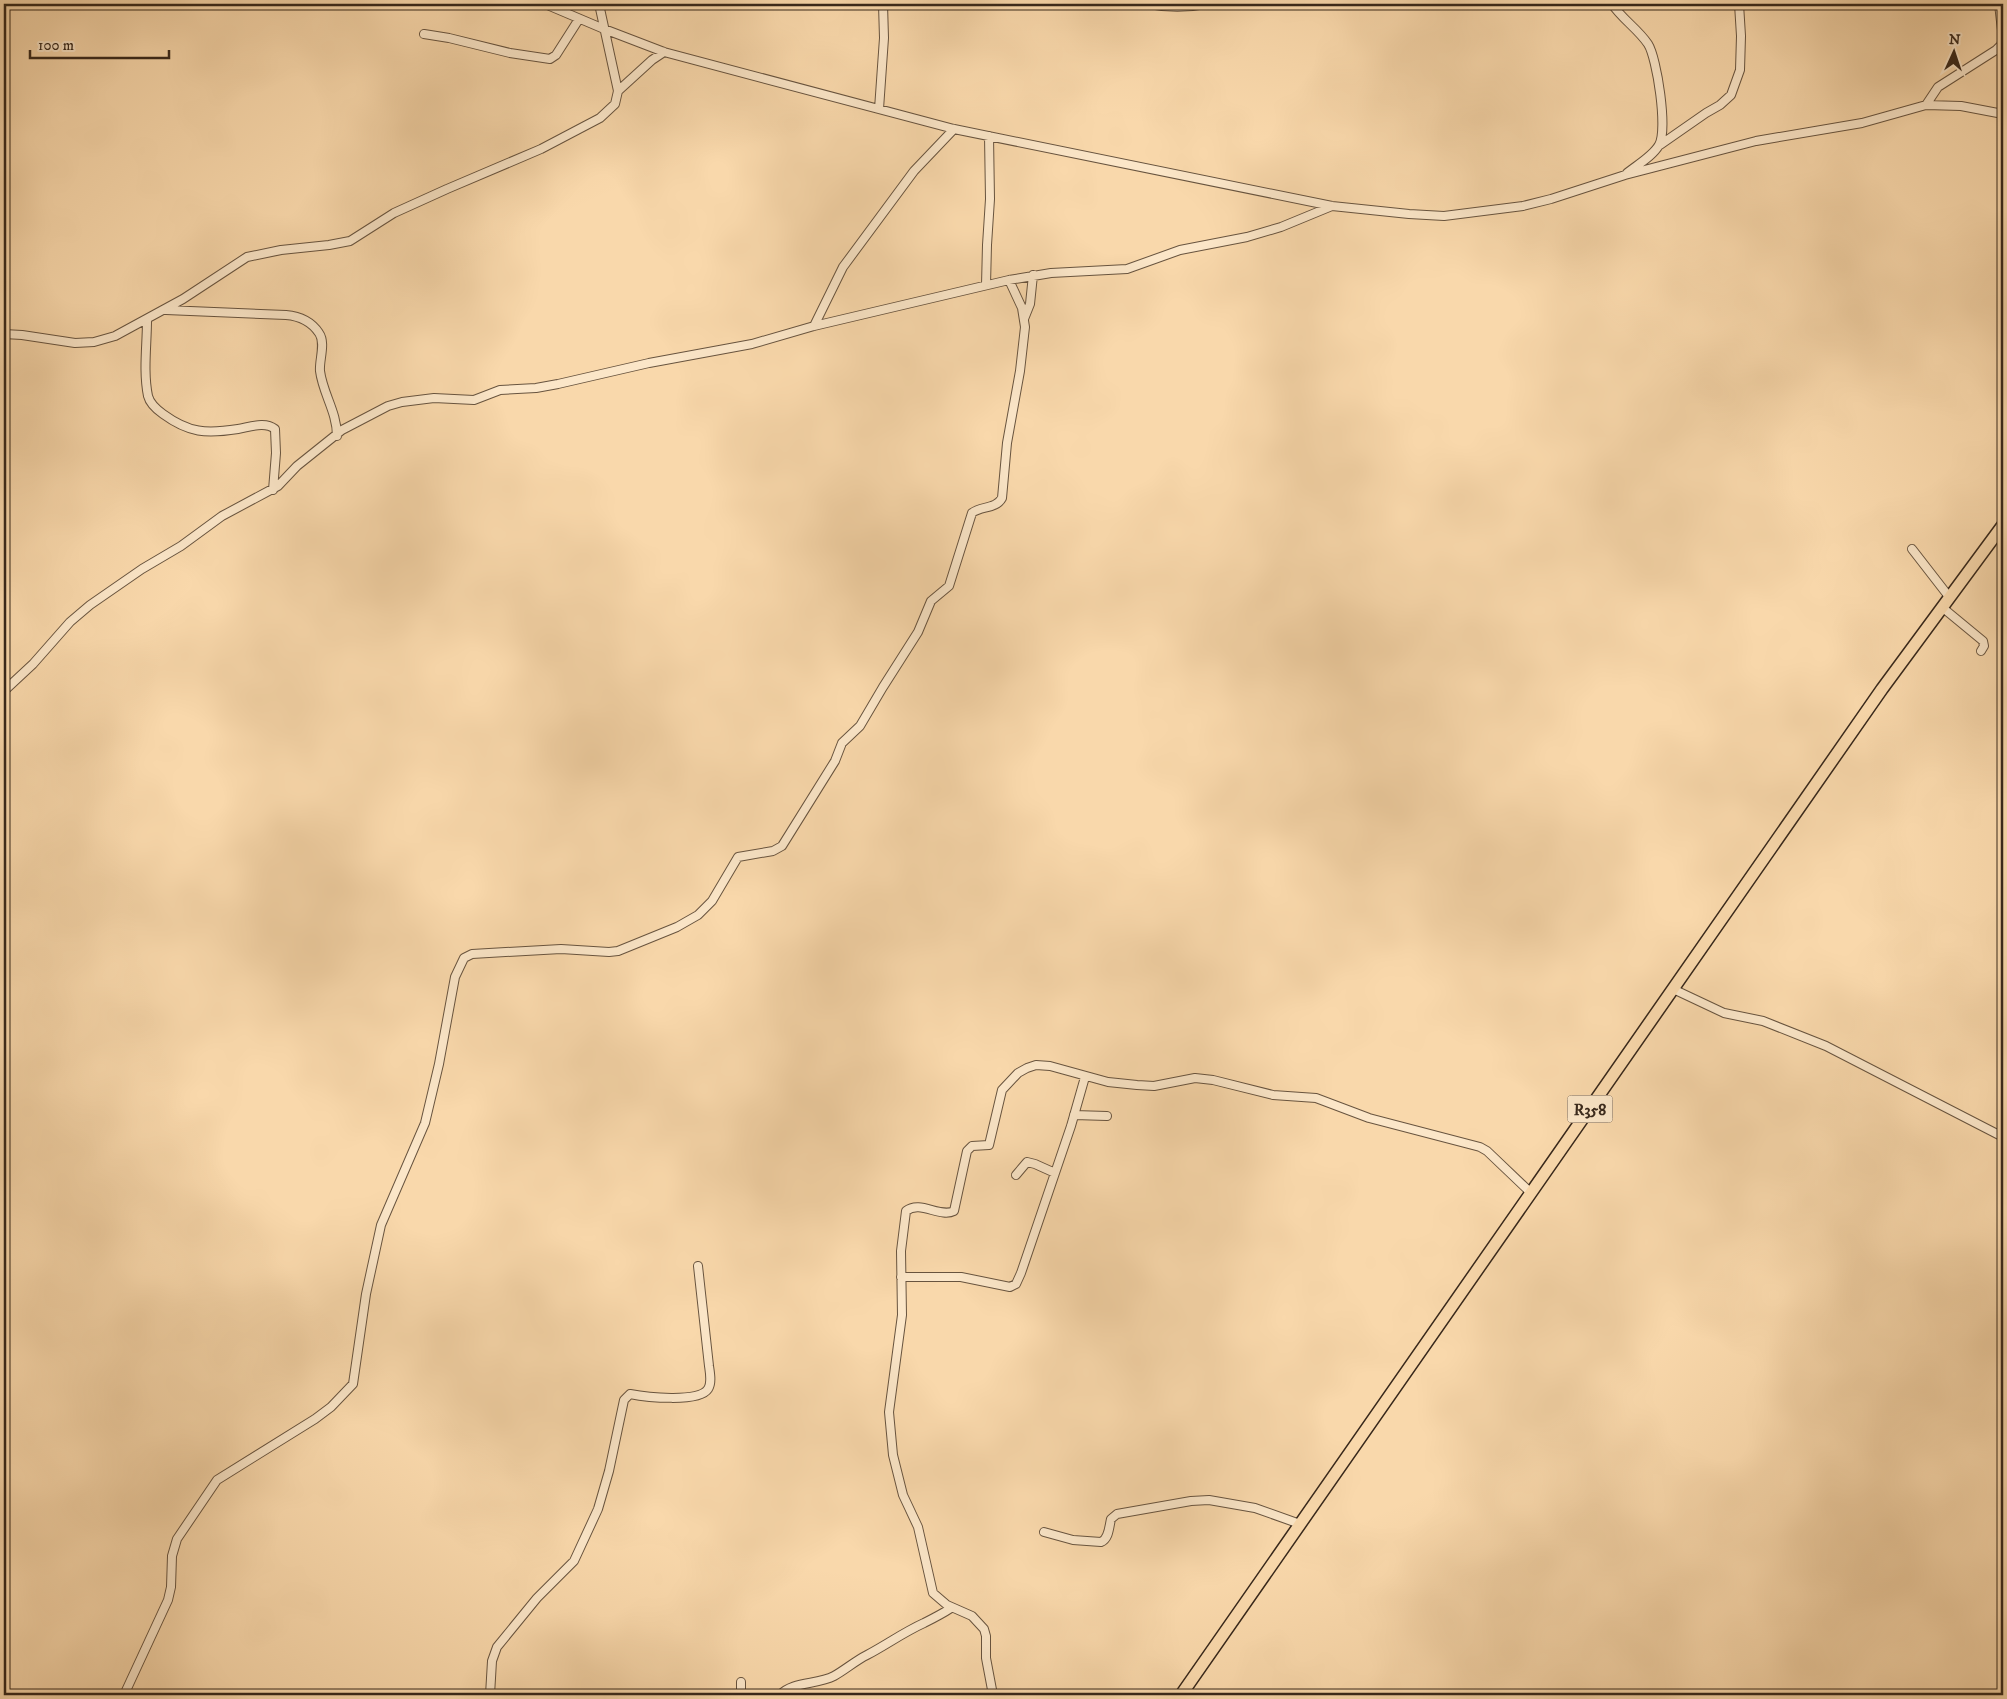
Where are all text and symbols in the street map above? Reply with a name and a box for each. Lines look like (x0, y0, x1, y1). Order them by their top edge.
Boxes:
scale bar (30, 28, 169, 60)
north arrow (1930, 28, 1980, 78)
text: N (1948, 31, 1961, 49)
text: 100 m (38, 36, 74, 55)
road number: R358 (1568, 1096, 1612, 1122)

